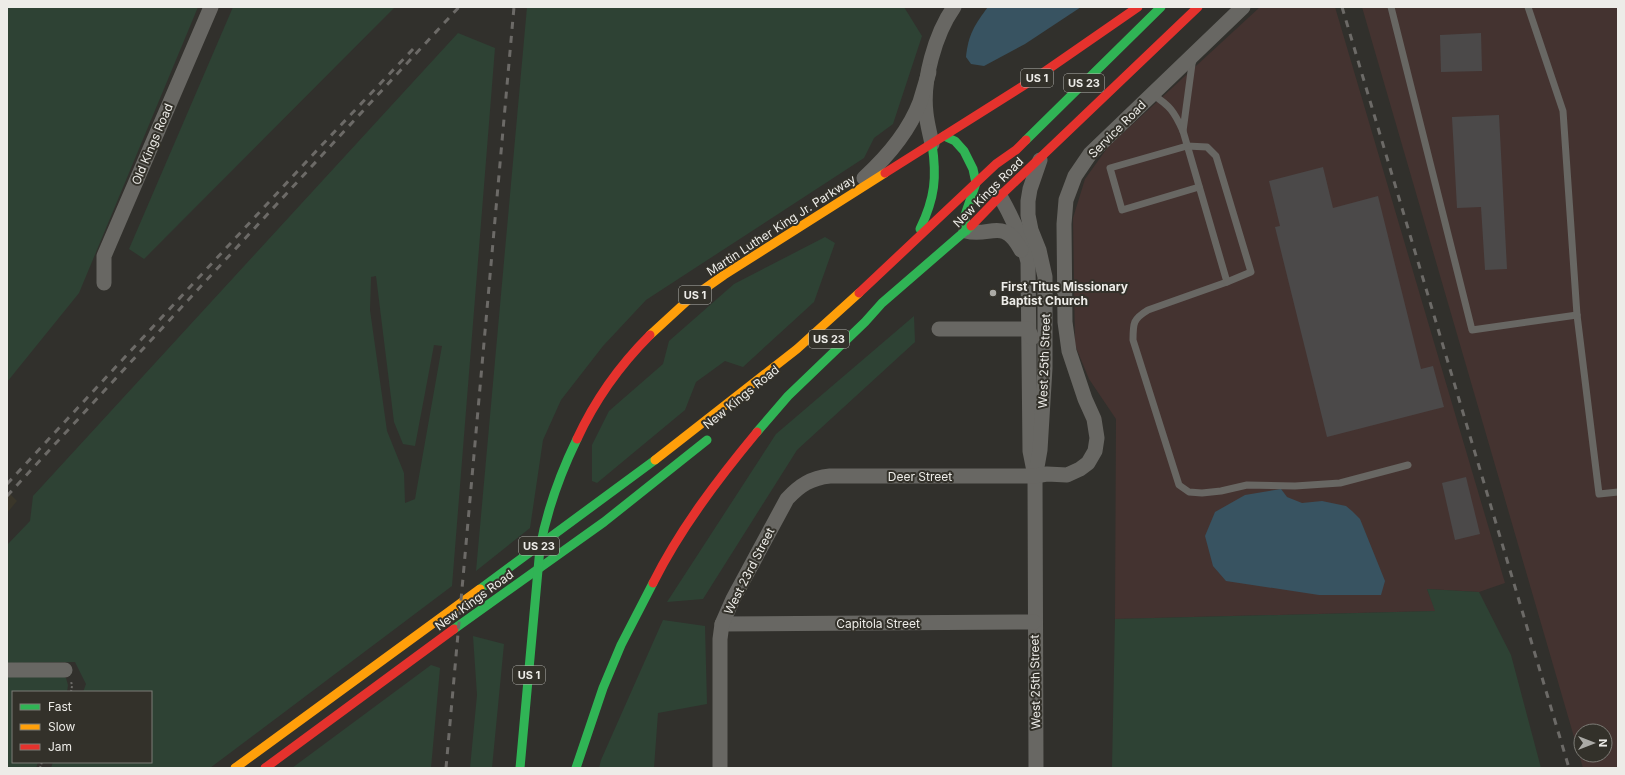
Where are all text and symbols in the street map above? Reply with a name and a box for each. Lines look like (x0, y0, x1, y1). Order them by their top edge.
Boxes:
road number: US 1 (1021, 69, 1053, 87)
road number: US 23 (1064, 74, 1104, 92)
street label: Service Road (1085, 97, 1149, 161)
street label: Old Kings Road (128, 101, 176, 187)
street label: New Kings Road (950, 154, 1026, 230)
street label: Martin Luther King Jr. Parkway (704, 171, 859, 279)
place label: First Titus Missionary Baptist Church (1001, 279, 1129, 308)
road number: US 1 (679, 286, 711, 304)
marker: First Titus Missionary Baptist Church (988, 288, 998, 298)
street label: West 25th Street (1035, 313, 1053, 409)
road number: US 23 (809, 330, 849, 348)
street label: New Kings Road (700, 362, 782, 432)
street label: Deer Street (888, 469, 952, 484)
street label: West 23rd Street (721, 525, 777, 617)
road number: US 23 (519, 537, 559, 555)
street label: New Kings Road (432, 567, 516, 633)
street label: Capitola Street (836, 616, 920, 631)
street label: West 25th Street (1027, 634, 1043, 729)
road number: US 1 (513, 666, 545, 684)
legend (12, 691, 152, 763)
text: Fast (48, 699, 72, 714)
text: Slow (48, 719, 76, 734)
north arrow (1573, 723, 1613, 763)
text: Jam (48, 739, 72, 754)
text: N (1596, 739, 1610, 747)

